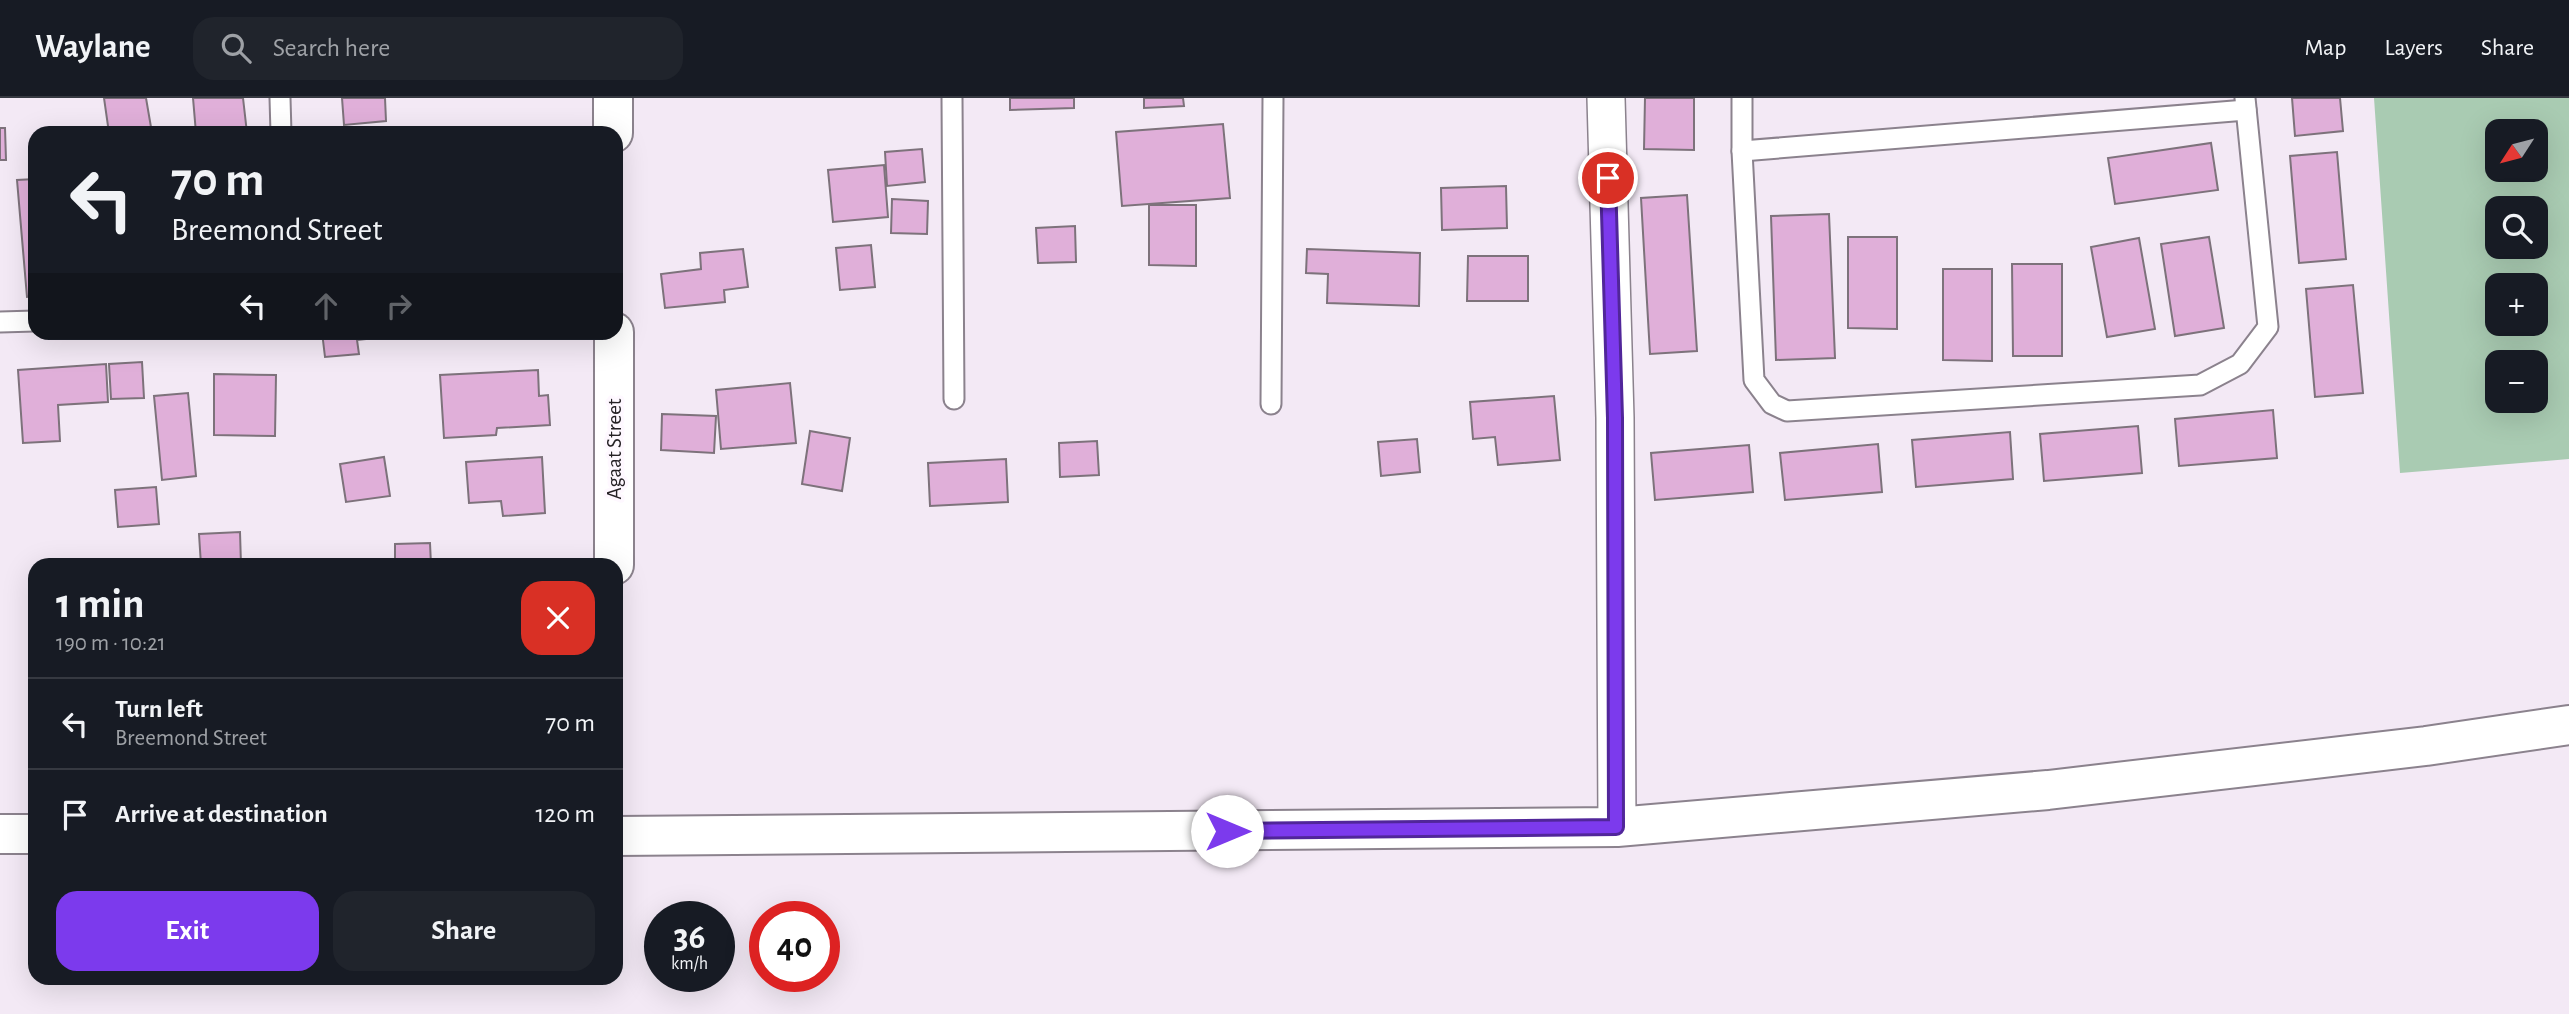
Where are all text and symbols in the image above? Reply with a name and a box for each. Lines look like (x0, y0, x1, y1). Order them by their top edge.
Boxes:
search box (193, 17, 683, 80)
icon: search (217, 29, 255, 67)
text: Waylane (35, 31, 151, 64)
text: Search here (273, 35, 390, 61)
text: Map (2304, 36, 2346, 60)
text: Layers (2384, 36, 2443, 60)
text: Share (2481, 36, 2534, 60)
north arrow (2485, 119, 2548, 182)
map controls (2485, 119, 2548, 413)
pin (1578, 148, 1638, 208)
icon: left (56, 154, 147, 245)
text: 70 m (171, 156, 265, 205)
icon: arrive (1589, 159, 1627, 197)
button: search (2485, 196, 2548, 259)
text: Breemond Street (171, 214, 382, 246)
button: + (2485, 273, 2548, 336)
icon: left (234, 287, 272, 325)
icon: ahead (307, 287, 345, 325)
icon: right (380, 287, 418, 325)
button: − (2485, 350, 2548, 413)
street label: Agaat Street (604, 398, 625, 500)
button: close (521, 581, 595, 655)
text: 1 min (56, 583, 145, 625)
text: 190 m · 10:21 (56, 632, 166, 655)
text: Turn left (115, 696, 203, 722)
icon: left (56, 705, 94, 743)
text: 70 m (545, 710, 595, 736)
text: Breemond Street (115, 727, 267, 750)
position arrow (1190, 794, 1264, 868)
icon: arrive (56, 796, 94, 834)
text: Arrive at destination (115, 801, 328, 827)
text: 120 m (535, 801, 595, 827)
button: Exit (56, 891, 319, 971)
button: Share (333, 891, 595, 971)
speed limit sign: 40 (749, 901, 840, 992)
text: 36 (673, 920, 705, 955)
text: km/h (671, 955, 708, 973)

